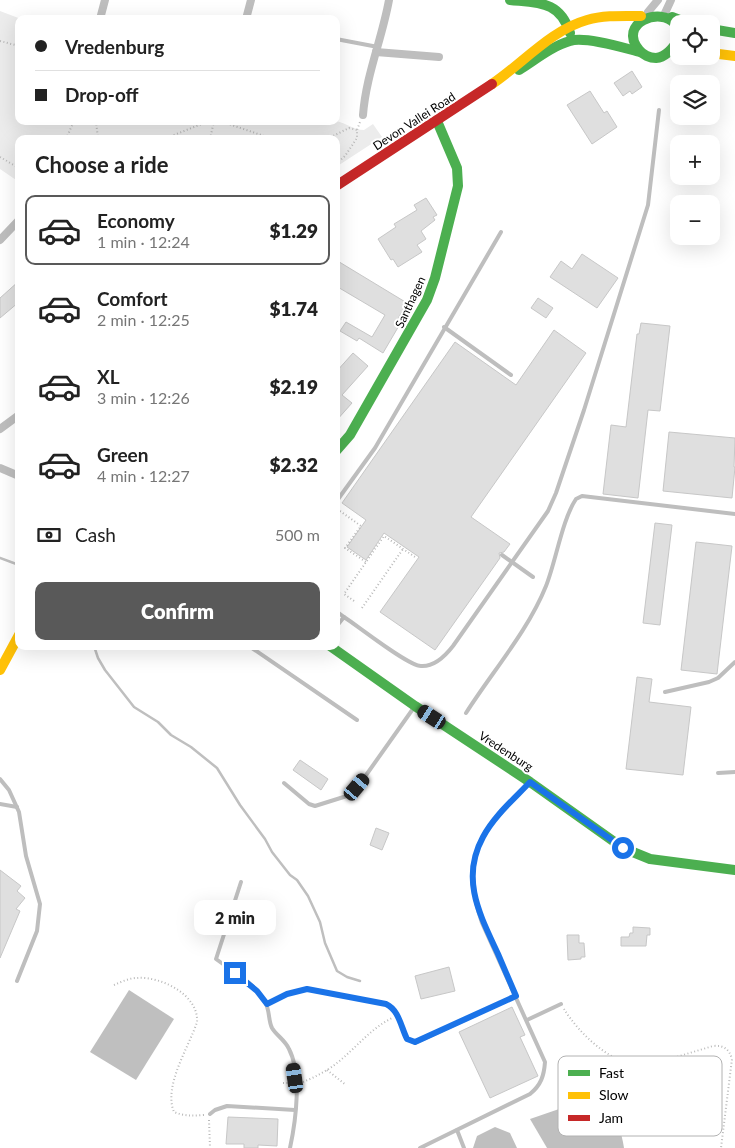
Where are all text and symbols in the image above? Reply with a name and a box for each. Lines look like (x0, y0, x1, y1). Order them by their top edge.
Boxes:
map controls (670, 15, 720, 245)
button: locate (670, 15, 720, 65)
text: Vredenburg (65, 35, 164, 58)
button: layers (670, 75, 720, 125)
text: Drop-off (65, 83, 139, 106)
street label: Devon Vallei Road (370, 89, 458, 153)
button: + (670, 135, 720, 185)
text: Choose a ride (35, 151, 169, 178)
button: − (670, 195, 720, 245)
icon: car (37, 208, 82, 253)
text: Economy (97, 209, 175, 232)
text: $1.29 (269, 219, 318, 242)
text: 1 min · 12:24 (97, 232, 190, 251)
street label: Santhagen (392, 274, 428, 330)
icon: car (37, 286, 82, 331)
text: Comfort (97, 287, 168, 310)
text: $1.74 (269, 297, 318, 320)
text: 2 min · 12:25 (97, 310, 190, 329)
icon: car (37, 364, 82, 409)
text: XL (97, 365, 120, 388)
text: $2.19 (269, 375, 318, 398)
text: 3 min · 12:26 (97, 388, 190, 407)
icon: car (37, 442, 82, 487)
text: Green (97, 443, 148, 466)
text: $2.32 (269, 453, 318, 476)
text: 4 min · 12:27 (97, 466, 190, 485)
icon: cash (35, 521, 63, 549)
text: Cash (75, 523, 116, 546)
text: 500 m (275, 525, 320, 544)
button: Confirm (35, 582, 320, 640)
car (415, 703, 448, 731)
street label: Vredenburg (476, 728, 536, 774)
car (341, 771, 372, 803)
route start (612, 837, 634, 859)
callout: 2 min (194, 900, 276, 936)
text: 2 min (215, 908, 255, 927)
route end (224, 962, 246, 984)
legend (558, 1056, 722, 1136)
car (285, 1062, 304, 1094)
text: Fast (599, 1064, 624, 1081)
text: Slow (599, 1086, 629, 1103)
text: Jam (599, 1109, 623, 1126)

